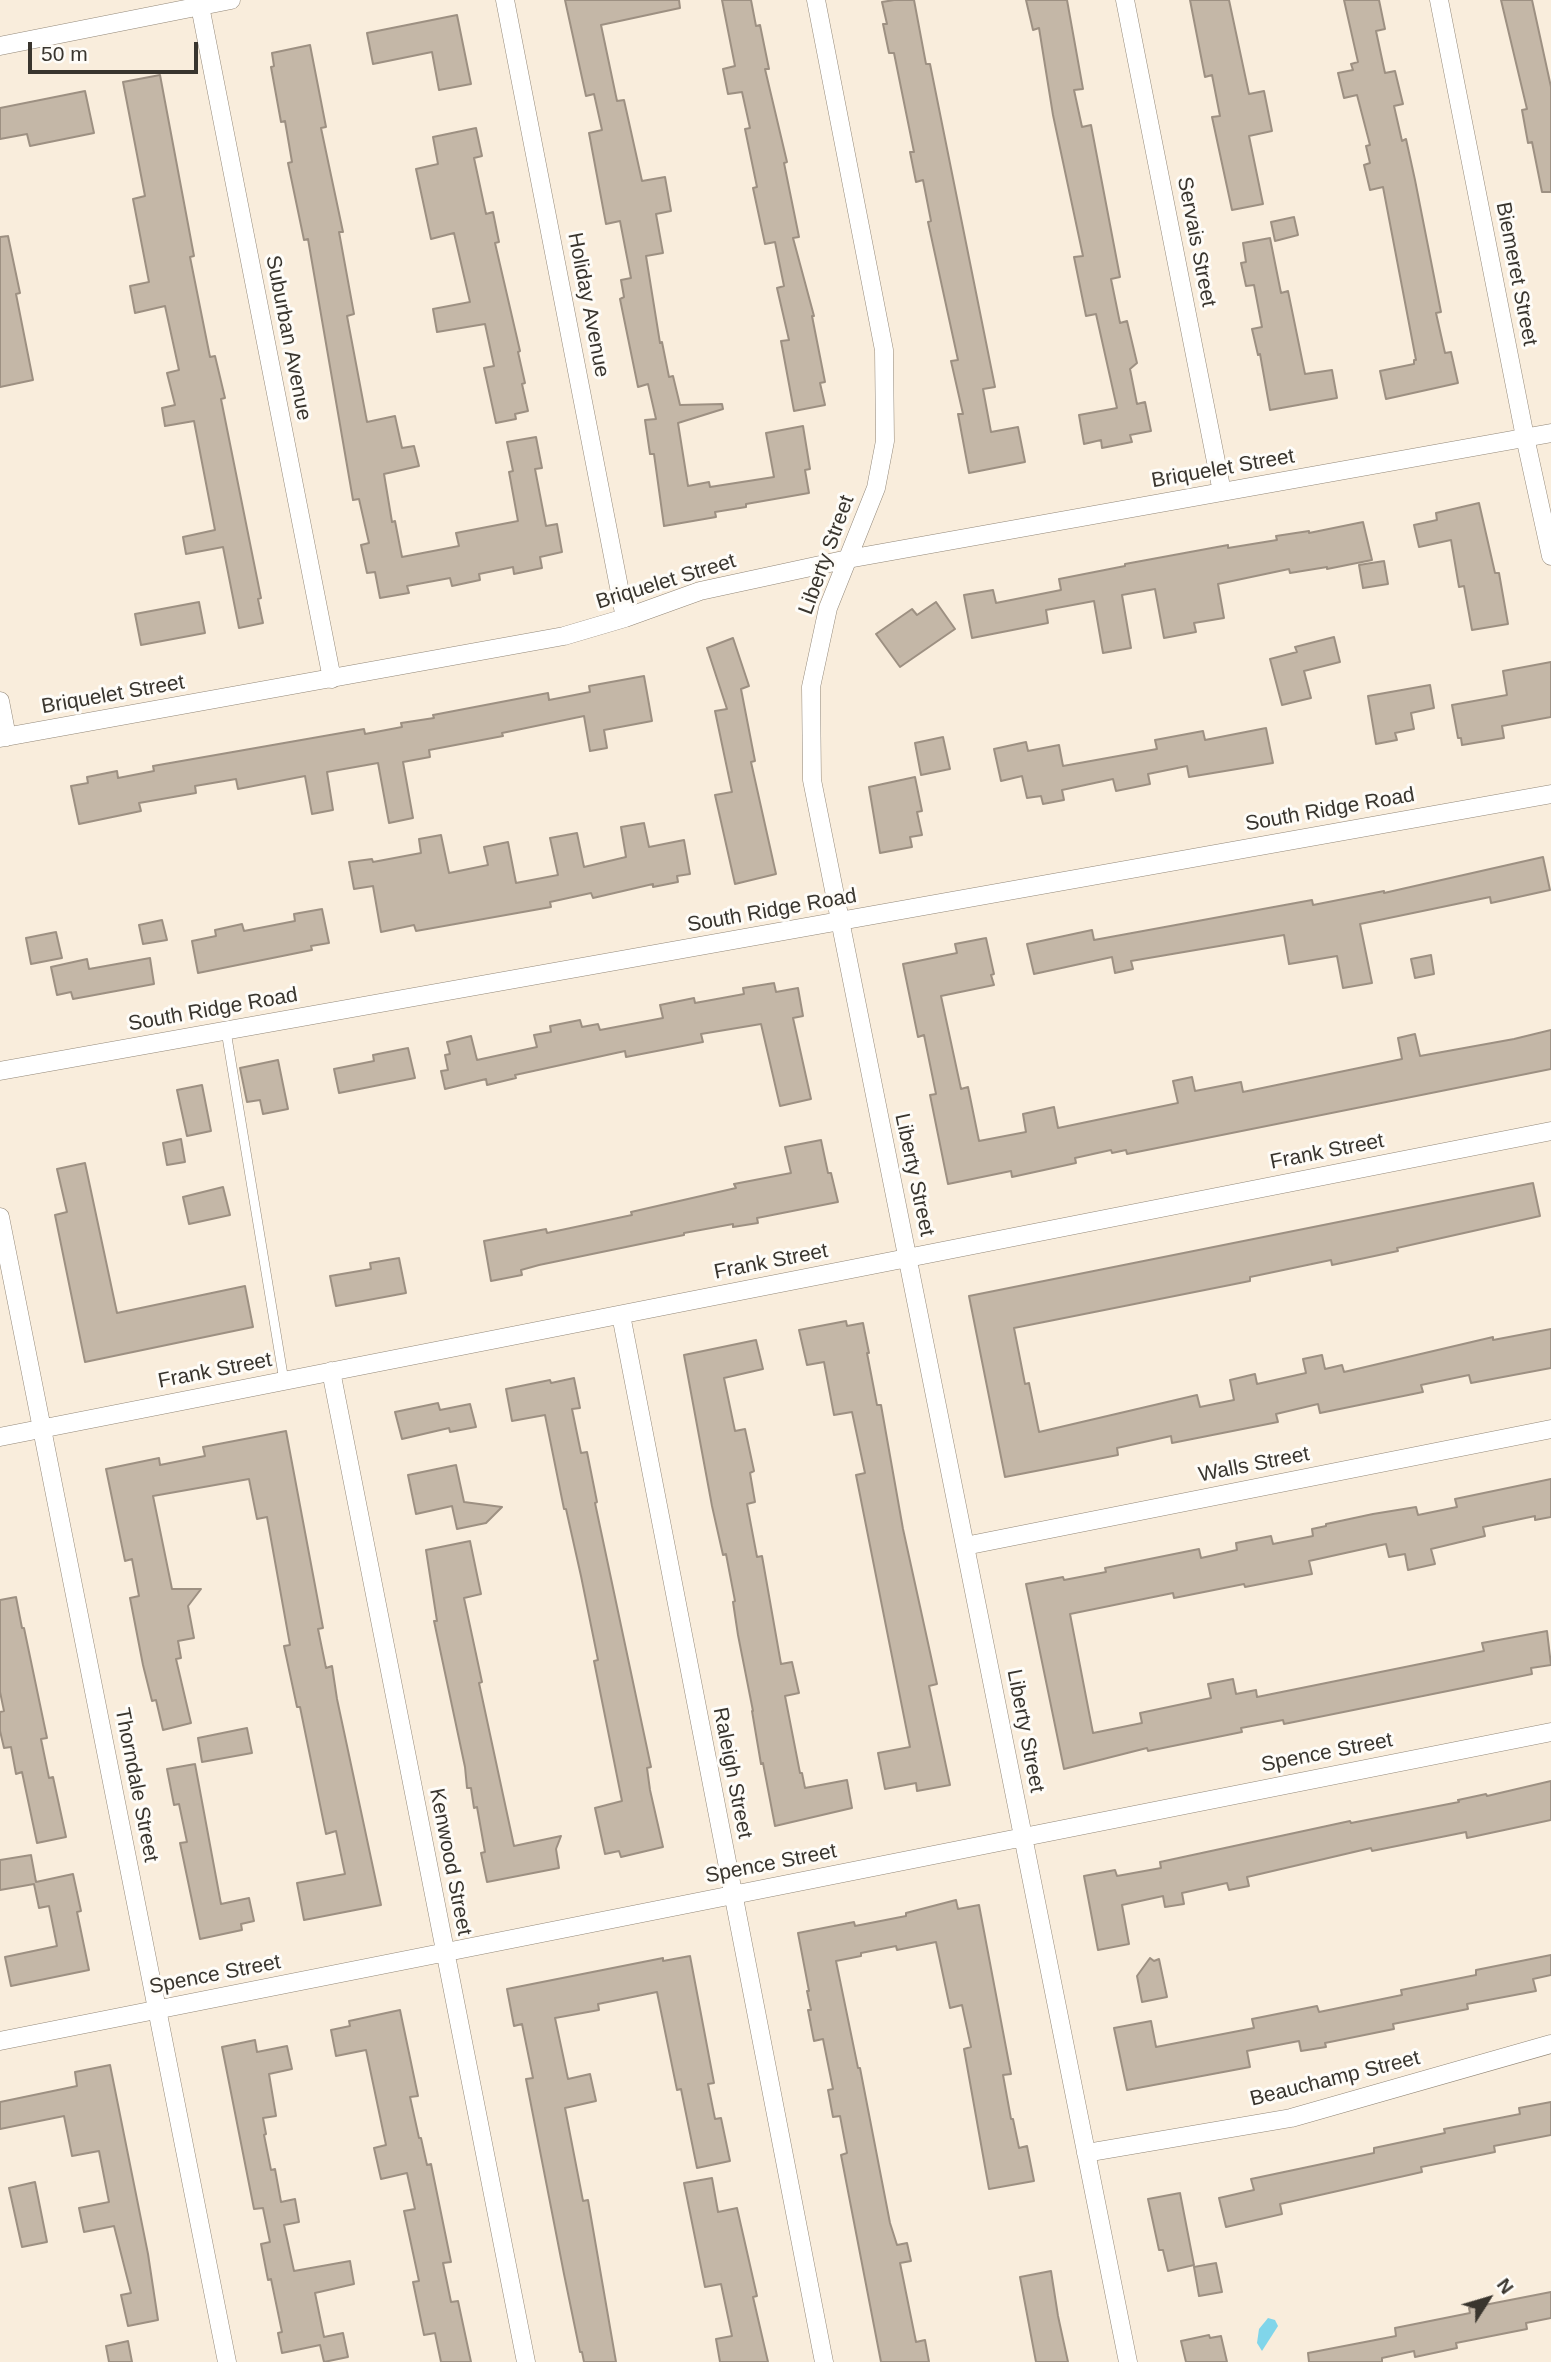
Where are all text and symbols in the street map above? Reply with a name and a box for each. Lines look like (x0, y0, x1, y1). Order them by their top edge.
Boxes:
scale bar (32, 28, 201, 72)
text: 50 m (41, 42, 88, 65)
street label: Servais Street (1171, 175, 1221, 309)
street label: Biemeret Street (1490, 200, 1542, 348)
street label: Holiday Avenue (562, 231, 614, 379)
street label: Suburban Avenue (260, 253, 316, 423)
street label: Briquelet Street (1150, 444, 1296, 494)
street label: Liberty Street (794, 492, 860, 618)
street label: Briquelet Street (593, 549, 739, 615)
street label: Briquelet Street (40, 670, 186, 720)
street label: South Ridge Road (1243, 783, 1417, 837)
street label: South Ridge Road (685, 884, 859, 938)
street label: South Ridge Road (126, 983, 300, 1037)
street label: Liberty Street (889, 1111, 939, 1239)
street label: Frank Street (1268, 1129, 1386, 1175)
street label: Frank Street (712, 1239, 830, 1285)
street label: Frank Street (156, 1348, 274, 1394)
street label: Walls Street (1196, 1442, 1312, 1488)
street label: Liberty Street (1001, 1667, 1049, 1795)
street label: Raleigh Street (707, 1705, 757, 1841)
street label: Thorndale Street (109, 1706, 163, 1864)
street label: Spence Street (1259, 1728, 1395, 1778)
street label: Kenwood Street (423, 1786, 477, 1938)
street label: Spence Street (703, 1839, 839, 1889)
street label: Spence Street (147, 1950, 283, 2000)
street label: Beauchamp Street (1248, 2046, 1422, 2112)
north arrow (1453, 2264, 1523, 2334)
text: N (1493, 2274, 1518, 2298)

